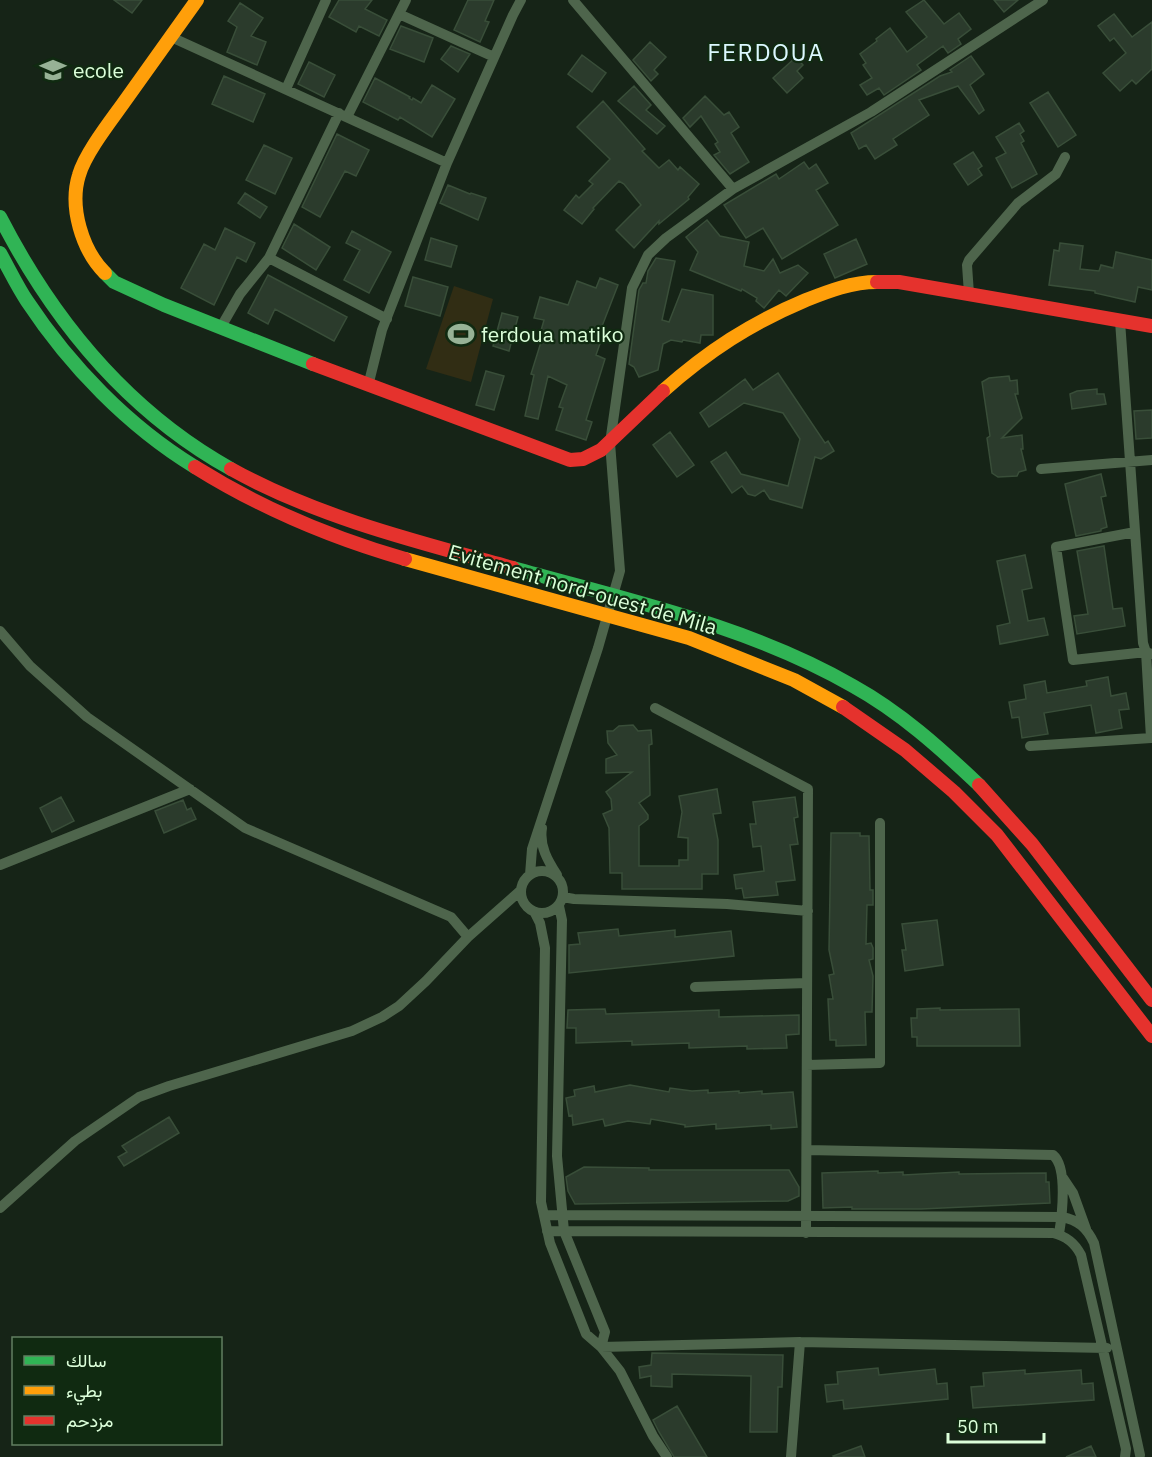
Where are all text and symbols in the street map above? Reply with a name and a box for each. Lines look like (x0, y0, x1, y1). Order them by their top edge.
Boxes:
district label: FERDOUA (707, 36, 825, 68)
school or university icon: ecole (38, 55, 68, 85)
place label: ecole (73, 56, 124, 84)
sports icon: ferdoua matiko (446, 319, 476, 349)
place label: ferdoua matiko (481, 320, 624, 348)
street label: Evitement nord-ouest de Mila (445, 537, 721, 641)
legend (12, 1337, 222, 1445)
text: سالك (66, 1349, 106, 1372)
text: بطيء (66, 1379, 102, 1406)
scale bar (948, 1406, 1044, 1444)
text: مزدحم (66, 1409, 113, 1433)
text: 50 m (957, 1415, 999, 1438)

